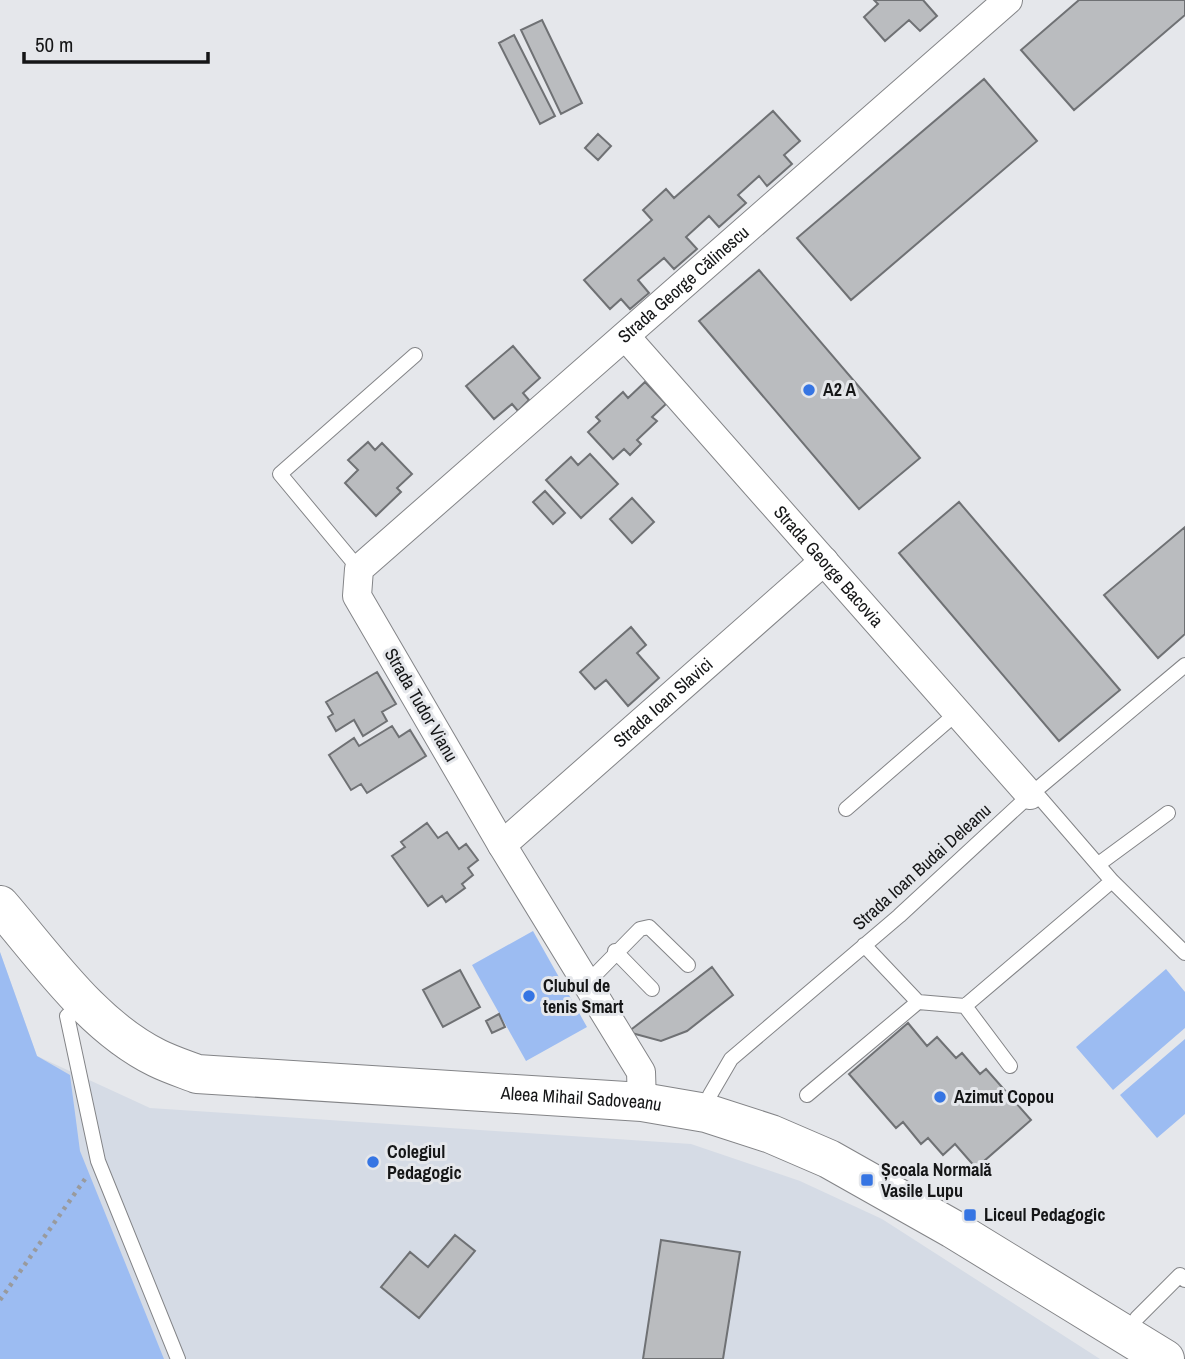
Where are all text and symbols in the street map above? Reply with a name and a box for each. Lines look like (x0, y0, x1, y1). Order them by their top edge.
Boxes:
scale bar (24, 21, 208, 65)
text: 50 m (35, 30, 73, 59)
street label: Strada George Călinescu (612, 220, 754, 348)
place label: A2 A (823, 377, 856, 402)
marker: A2 A (801, 382, 817, 398)
street label: Strada George Bacovia (768, 500, 889, 632)
street label: Strada Tudor Vianu (379, 643, 464, 766)
street label: Strada Ioan Slavici (608, 652, 718, 753)
street label: Strada Ioan Budai Deleanu (847, 798, 996, 935)
place label: Clubul de tenis Smart (543, 973, 623, 1019)
marker: Clubul de tenis Smart (521, 988, 537, 1004)
street label: Aleea Mihail Sadoveanu (499, 1080, 664, 1117)
place label: Azimut Copou (954, 1084, 1054, 1109)
marker: Azimut Copou (932, 1089, 948, 1105)
place label: Colegiul Pedagogic (387, 1139, 462, 1185)
marker: Colegiul Pedagogic (365, 1154, 381, 1170)
place label: Școala Normală Vasile Lupu (881, 1157, 993, 1203)
marker: Școala Normală Vasile Lupu (859, 1172, 875, 1188)
place label: Liceul Pedagogic (984, 1202, 1105, 1227)
marker: Liceul Pedagogic (962, 1207, 978, 1223)

